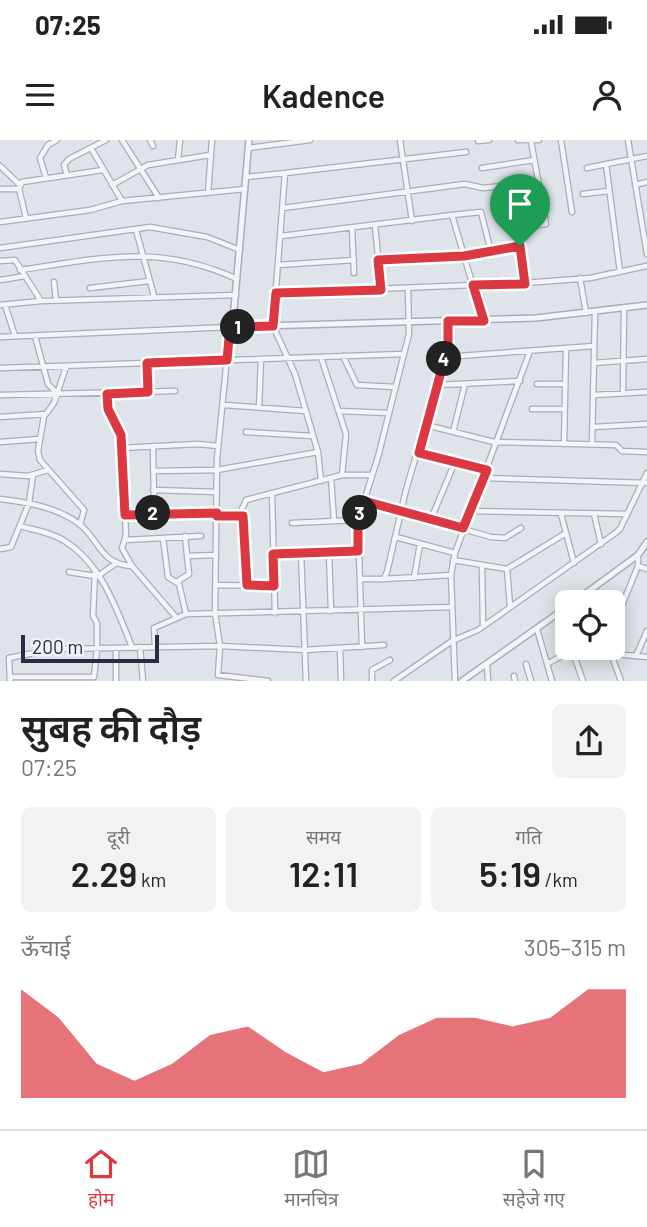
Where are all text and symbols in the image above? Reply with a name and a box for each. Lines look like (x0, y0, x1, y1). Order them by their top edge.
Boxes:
text: 07:25 (35, 9, 101, 40)
icon: menu (21, 76, 59, 114)
text: Kadence (262, 76, 385, 114)
icon: person (588, 76, 626, 114)
pin (490, 174, 550, 246)
icon: arrive (501, 185, 539, 223)
pin: 1 (220, 310, 256, 344)
text: 1 (234, 315, 241, 338)
pin: 4 (426, 342, 462, 376)
text: 4 (438, 347, 449, 370)
pin: 2 (136, 496, 170, 530)
pin: 3 (342, 496, 378, 530)
text: 2 (147, 501, 158, 524)
text: 3 (354, 501, 365, 524)
map controls (555, 590, 625, 660)
button: locate (555, 590, 625, 660)
scale bar (21, 632, 159, 664)
text: 200 m (32, 635, 83, 658)
text: सुबह की दौड़ (21, 704, 201, 750)
button: share (552, 704, 626, 778)
text: 07:25 (21, 753, 77, 781)
text: दूरी (107, 825, 130, 848)
text: समय (306, 825, 341, 848)
text: गति (515, 825, 542, 848)
text: 2.29 (71, 852, 137, 894)
text: 12:11 (289, 852, 358, 894)
text: 5:19 (479, 852, 541, 894)
text: km (137, 868, 166, 891)
text: /km (541, 868, 578, 891)
text: ऊँचाई (21, 933, 71, 961)
text: 305–315 m (524, 933, 626, 961)
tab: होम (82, 1145, 120, 1214)
tab: मानचित्र (284, 1145, 339, 1214)
tab: सहेजे गए (503, 1145, 565, 1214)

